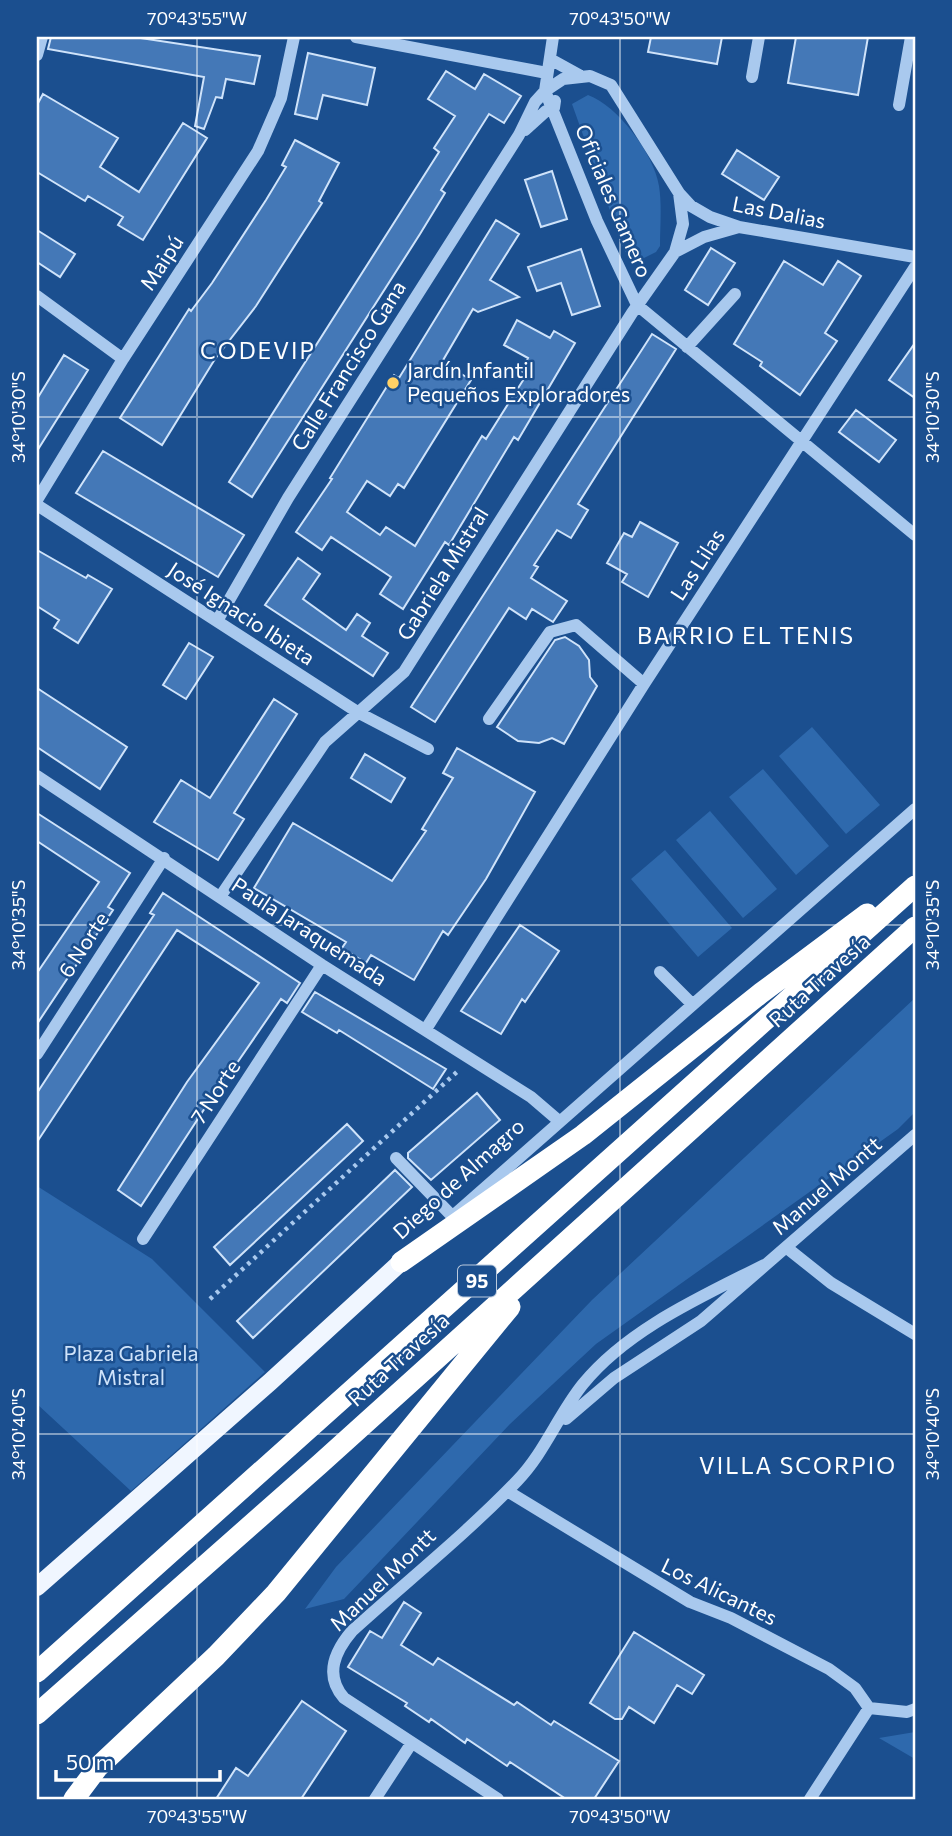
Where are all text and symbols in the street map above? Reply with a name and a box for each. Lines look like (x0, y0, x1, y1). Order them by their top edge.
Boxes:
text: 70°43'55"W (147, 7, 247, 29)
text: 70°43'50"W (569, 7, 671, 29)
street label: Oficiales Gamero (571, 120, 658, 281)
street label: Las Dalias (731, 190, 828, 233)
street label: Maipú (134, 230, 188, 294)
street label: Calle Francisco Gana (285, 276, 410, 455)
district label: CODEVIP (200, 336, 316, 364)
place label: Jardín Infantil Pequeños Exploradores (407, 357, 630, 406)
text: 34°10'30"S (7, 371, 29, 463)
text: 34°10'30"S (921, 371, 943, 463)
marker: Jardín Infantil Pequeños Exploradores (385, 375, 401, 391)
street label: Gabriela Mistral (391, 502, 493, 644)
street label: Las Lilas (665, 524, 729, 604)
street label: José Ignacio Ibieta (164, 556, 320, 670)
district label: BARRIO EL TENIS (637, 621, 855, 649)
street label: Paula Jaraquemada (228, 871, 392, 990)
text: 34°10'35"S (7, 880, 29, 970)
text: 34°10'35"S (921, 880, 943, 970)
street label: 6 Norte (52, 907, 113, 982)
street label: Ruta Travesía (763, 928, 875, 1032)
street label: 7 Norte (185, 1054, 245, 1128)
street label: Diego de Almagro (387, 1112, 529, 1243)
street label: Manuel Montt (766, 1131, 886, 1239)
road number: 95 (458, 1266, 496, 1296)
street label: Ruta Travesía (342, 1307, 454, 1411)
park label: Plaza Gabriela Mistral (64, 1340, 198, 1389)
text: 34°10'40"S (7, 1388, 29, 1480)
text: 34°10'40"S (921, 1388, 943, 1480)
district label: VILLA SCORPIO (699, 1451, 897, 1479)
street label: Manuel Montt (324, 1522, 440, 1635)
street label: Los Alicantes (658, 1552, 782, 1629)
scale bar (56, 1738, 220, 1782)
text: 50 m (66, 1749, 114, 1774)
text: 70°43'55"W (147, 1805, 247, 1827)
text: 70°43'50"W (569, 1805, 671, 1827)

